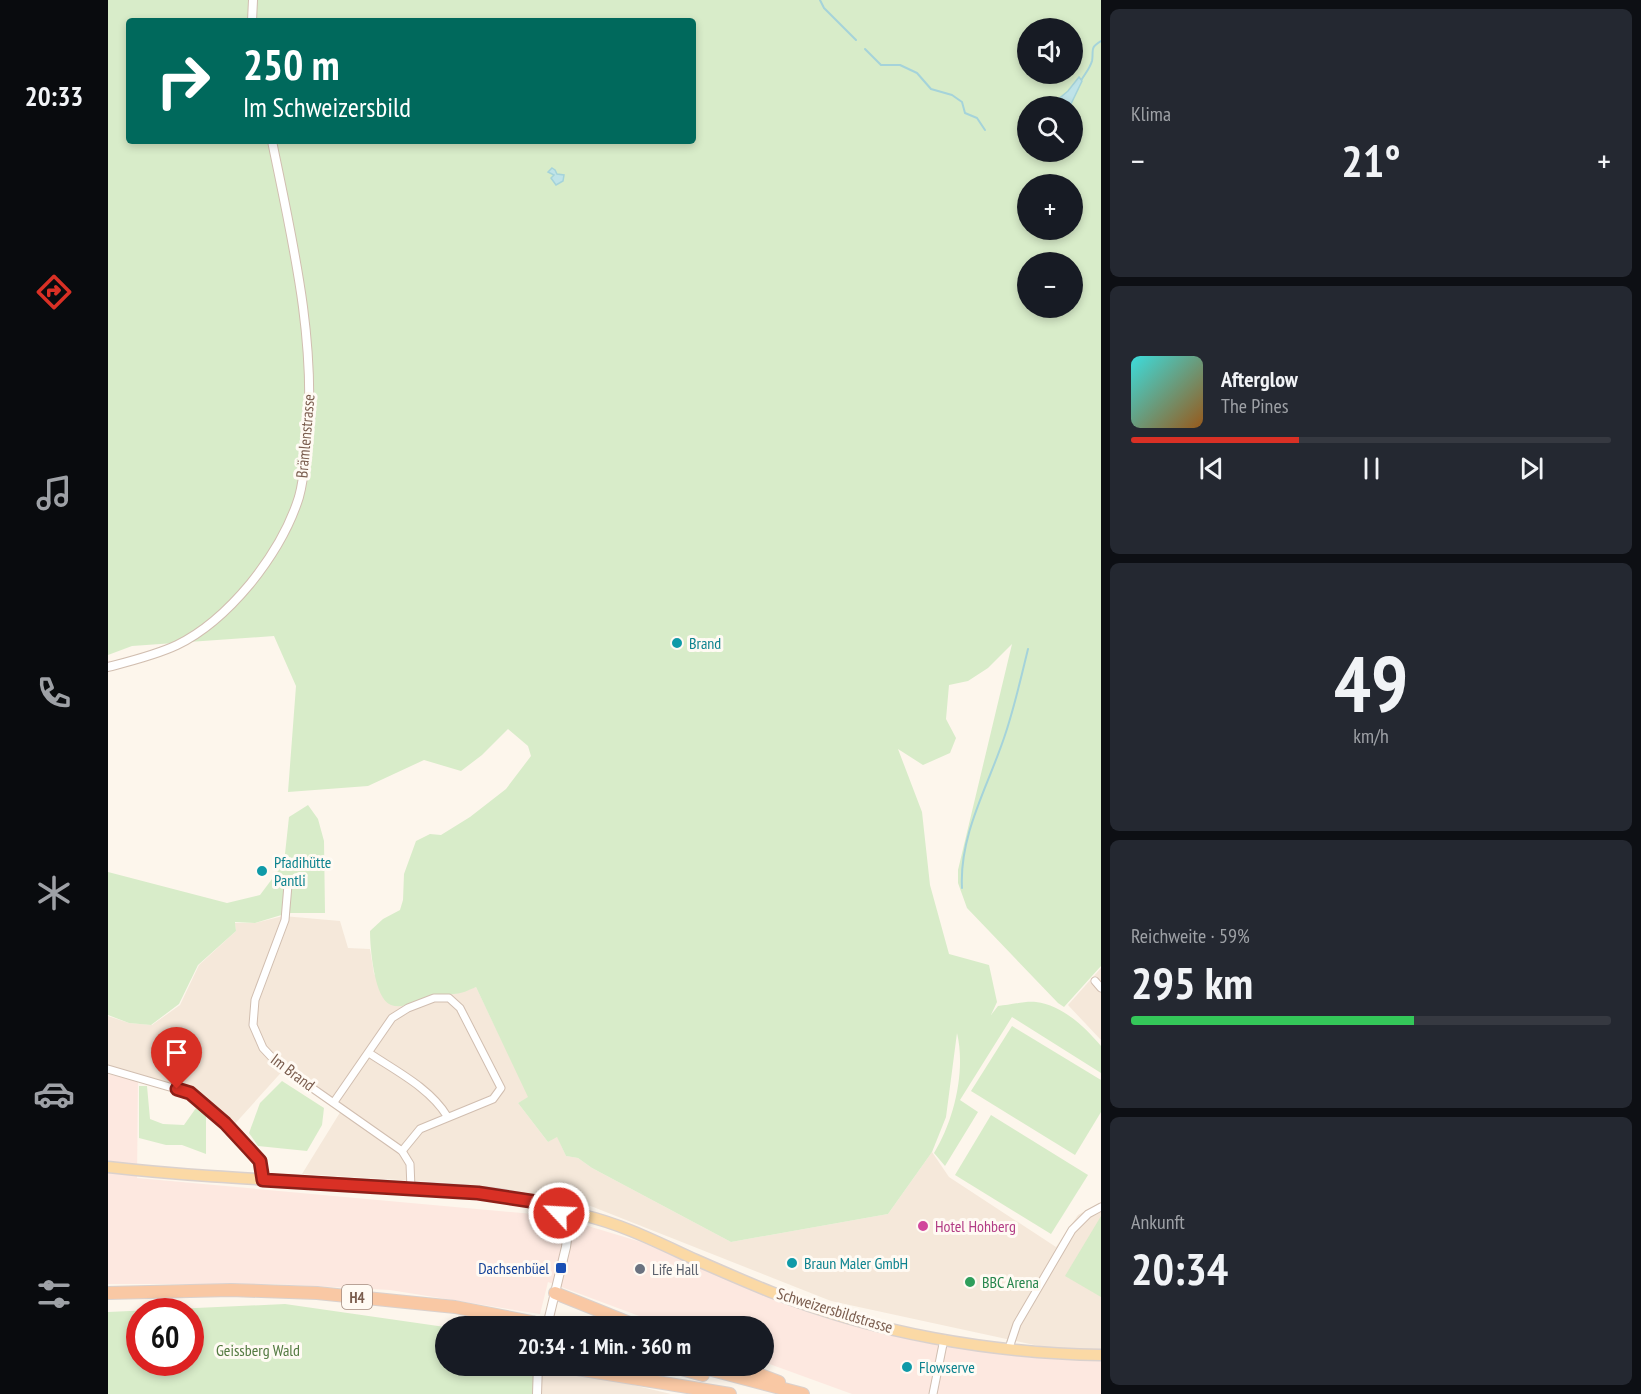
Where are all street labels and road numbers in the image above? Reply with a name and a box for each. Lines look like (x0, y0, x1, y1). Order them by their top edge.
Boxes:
street label: Brämlenstrasse (291, 393, 319, 479)
street label: Im Brand (267, 1049, 319, 1095)
street label: Schweizersbildstrasse (775, 1283, 895, 1337)
road number: H4 (342, 1285, 372, 1309)

